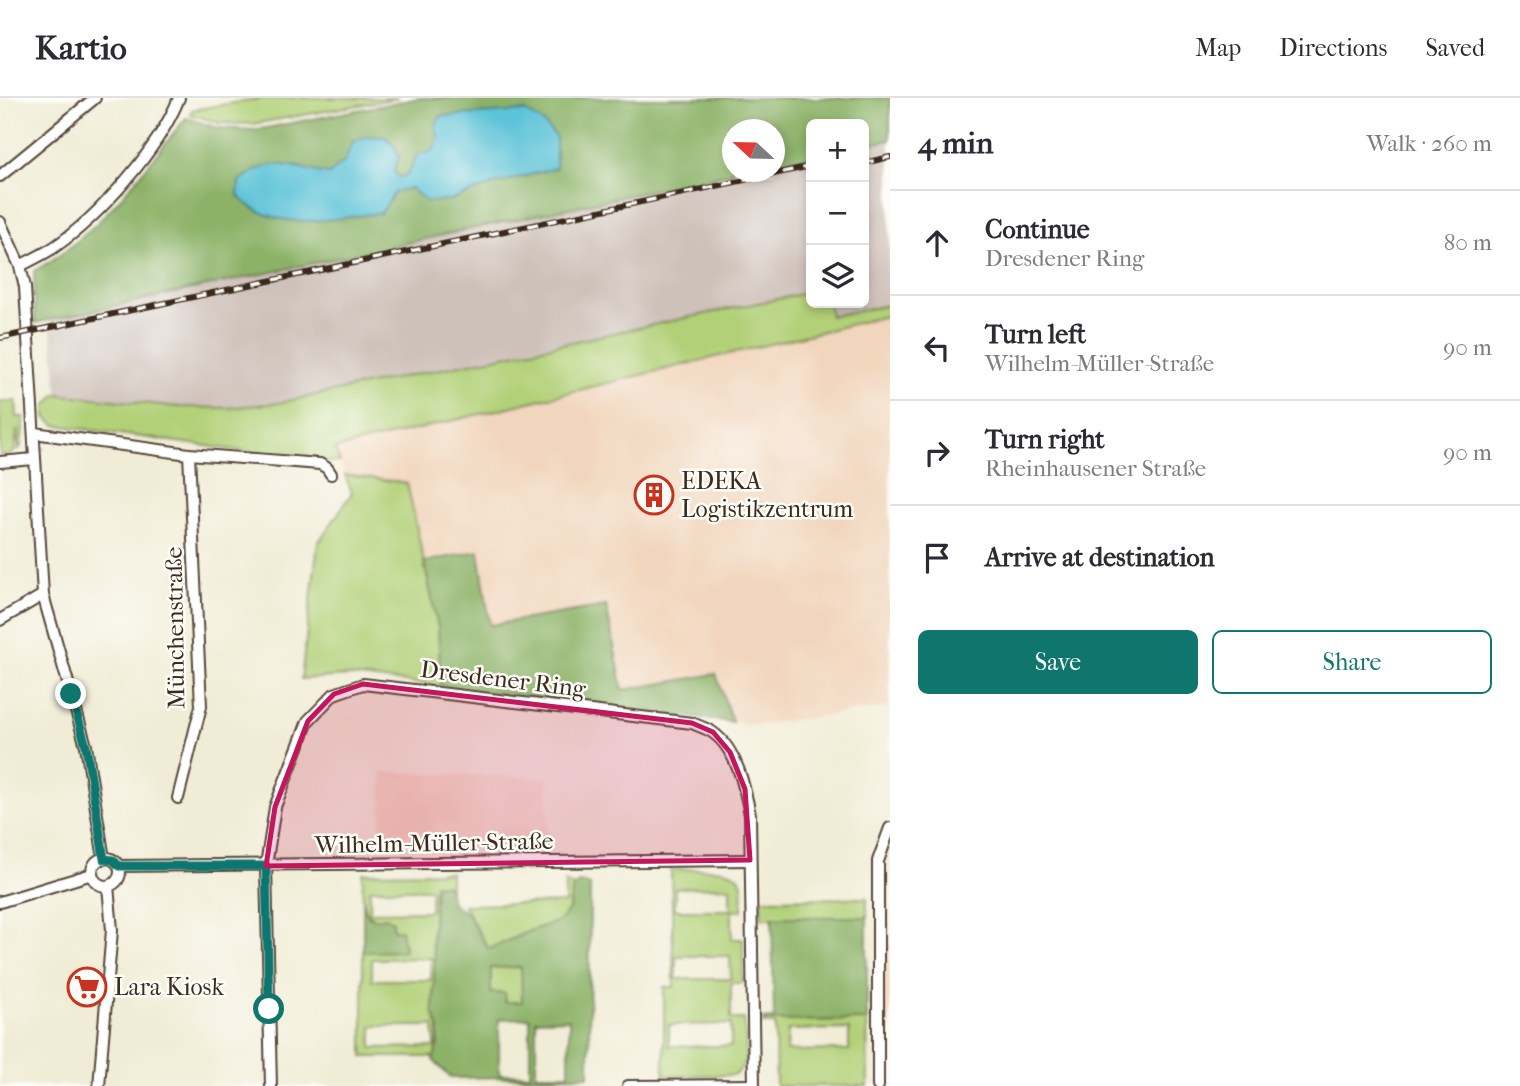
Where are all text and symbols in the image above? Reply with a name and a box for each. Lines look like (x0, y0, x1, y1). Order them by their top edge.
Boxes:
text: Kartio (35, 29, 127, 68)
text: Map (1195, 34, 1241, 62)
text: Directions (1279, 34, 1387, 62)
text: Saved (1425, 34, 1485, 62)
north arrow (722, 119, 785, 182)
map controls (806, 119, 869, 308)
button: + (806, 119, 869, 182)
text: 4 min (918, 126, 993, 161)
text: Walk · 260 m (1367, 130, 1492, 157)
button: − (806, 182, 869, 245)
text: Continue (985, 214, 1090, 245)
icon: ahead (918, 224, 956, 262)
text: 80 m (1444, 229, 1492, 256)
button: layers (806, 245, 869, 308)
text: Dresdener Ring (985, 245, 1144, 272)
text: Turn left (985, 319, 1086, 350)
icon: left (918, 329, 956, 367)
text: 90 m (1443, 334, 1492, 361)
text: Wilhelm-Müller-Straße (985, 350, 1214, 377)
text: Turn right (985, 424, 1105, 455)
icon: right (918, 434, 956, 472)
text: 90 m (1443, 439, 1492, 466)
text: Rheinhausener Straße (985, 455, 1206, 482)
place label: EDEKA Logistikzentrum (681, 467, 853, 523)
building icon: EDEKA Logistikzentrum (633, 474, 675, 516)
icon: arrive (918, 539, 956, 577)
text: Arrive at destination (985, 542, 1215, 573)
street label: Münchenstraße (160, 546, 190, 709)
button: Save (918, 630, 1198, 694)
button: Share (1212, 630, 1492, 694)
street label: Dresdener Ring (419, 655, 588, 703)
route end (55, 678, 86, 709)
street label: Wilhelm-Müller-Straße (313, 827, 554, 859)
supermarket icon: Lara Kiosk (66, 966, 108, 1008)
place label: Lara Kiosk (114, 973, 224, 1001)
route start (253, 993, 284, 1024)

